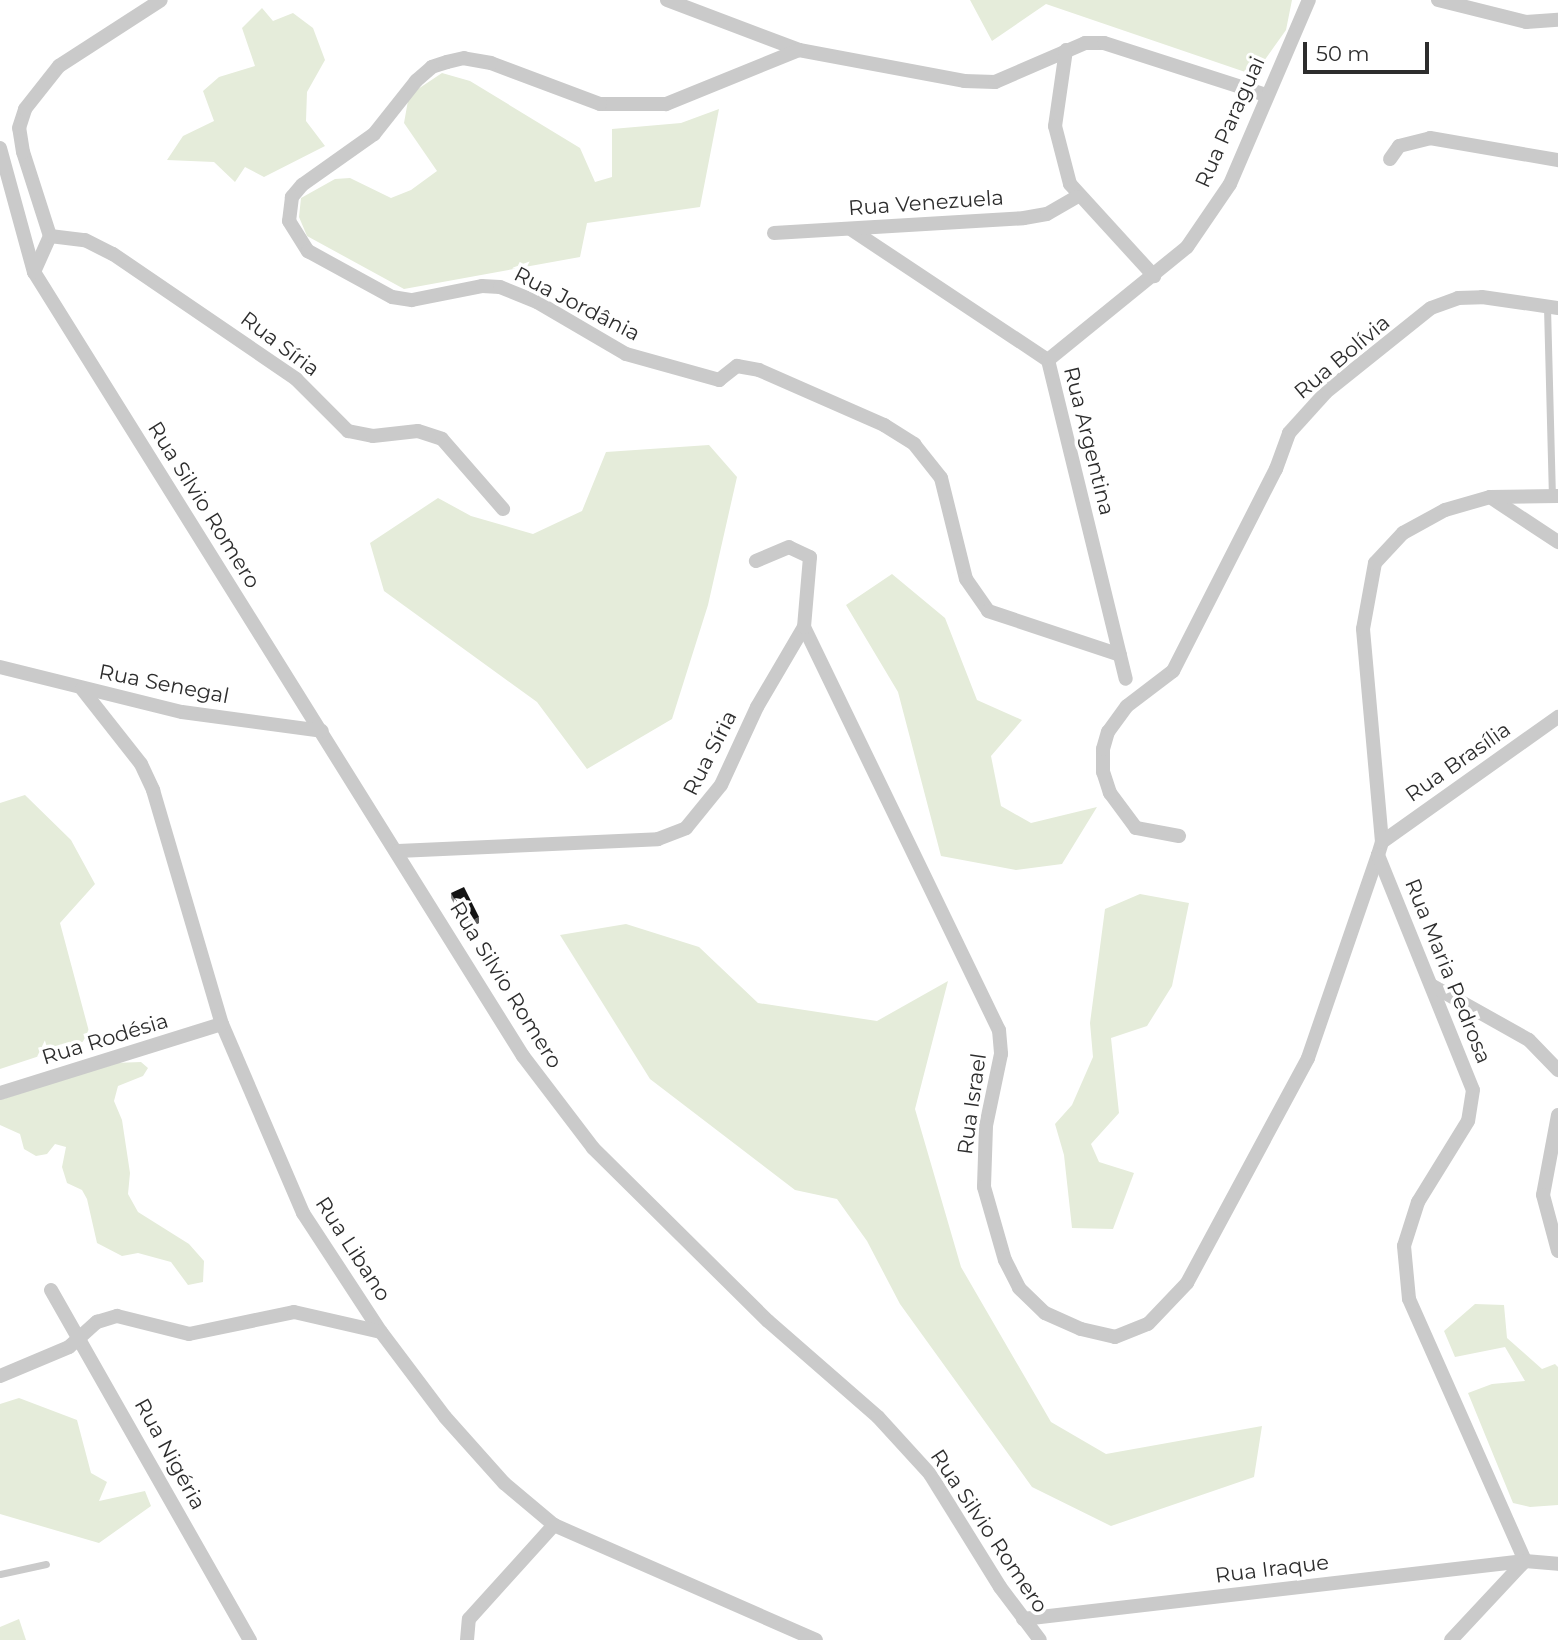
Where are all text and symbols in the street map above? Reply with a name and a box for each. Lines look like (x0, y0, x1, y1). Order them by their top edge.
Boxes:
scale bar (1306, 28, 1432, 72)
text: 50 m (1316, 41, 1370, 66)
street label: Rua Paraguai (1190, 53, 1270, 191)
street label: Rua Venezuela (847, 185, 1005, 221)
street label: Rua Jordânia (510, 261, 644, 347)
street label: Rua Síria (236, 306, 324, 382)
street label: Rua Bolívia (1289, 310, 1395, 404)
street label: Rua Argentina (1058, 364, 1120, 518)
street label: Rua Silvio Romero (143, 417, 265, 593)
street label: Rua Senegal (97, 659, 231, 709)
street label: Rua Síria (678, 706, 742, 800)
street label: Rua Brasília (1401, 717, 1515, 807)
street label: Rua Maria Pedrosa (1399, 875, 1497, 1067)
street label: Rua Silvio Romero (445, 897, 567, 1073)
street label: Rua Rodésia (39, 1008, 171, 1070)
street label: Rua Israel (952, 1052, 992, 1156)
street label: Rua Libano (310, 1192, 396, 1306)
street label: Rua Nigéria (129, 1394, 211, 1514)
street label: Rua Silvio Romero (925, 1444, 1053, 1618)
street label: Rua Iraque (1214, 1550, 1330, 1588)

